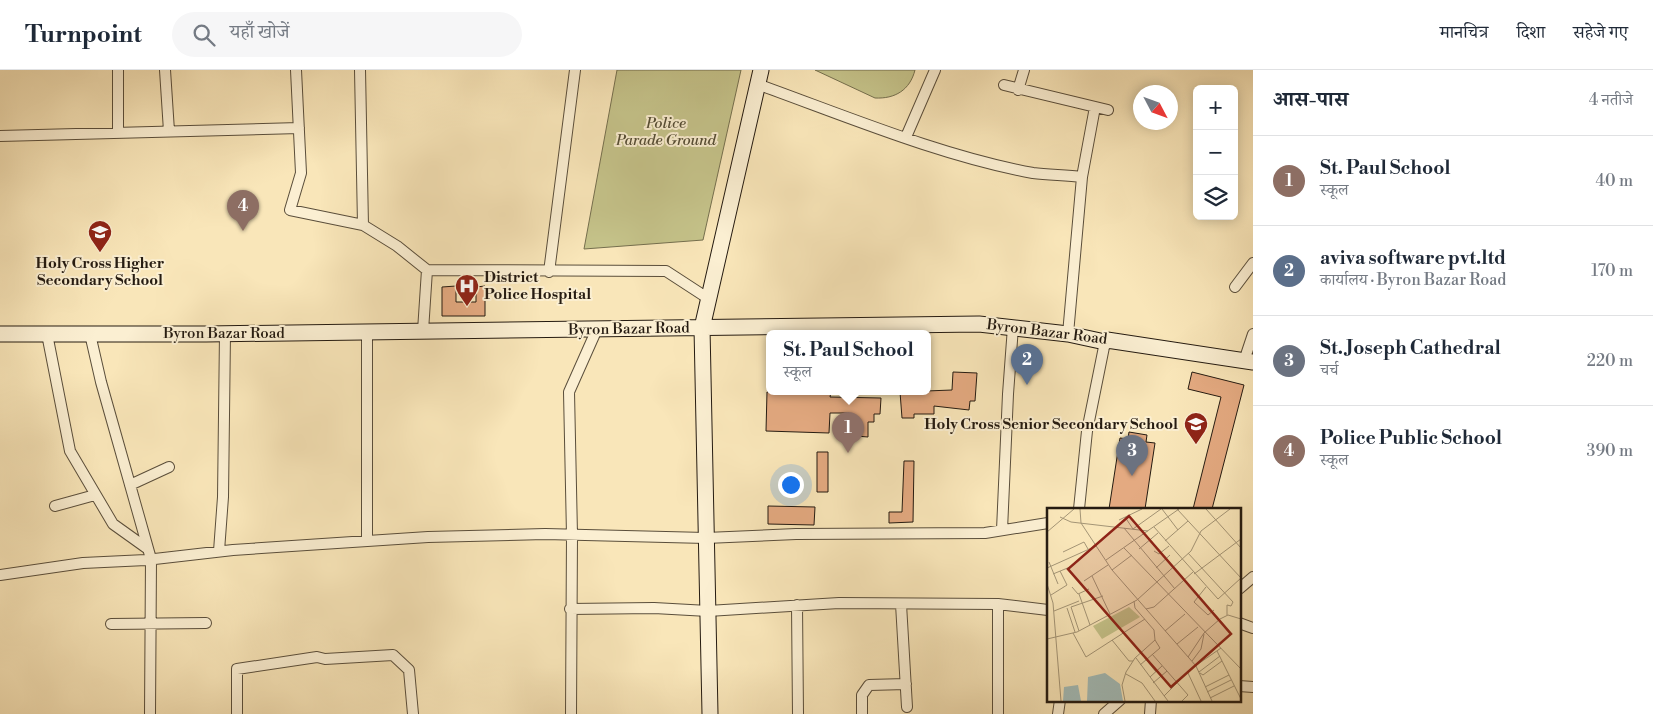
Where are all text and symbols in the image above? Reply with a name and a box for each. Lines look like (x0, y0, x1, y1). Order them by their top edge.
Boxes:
search box (172, 12, 522, 57)
text: Turnpoint (25, 20, 142, 50)
text: यहाँ खोजें (230, 20, 289, 44)
icon: search (190, 21, 218, 49)
text: मानचित्र (1440, 21, 1488, 44)
text: दिशा (1516, 21, 1545, 44)
text: सहेजे गए (1573, 21, 1628, 44)
north arrow (1133, 85, 1178, 130)
map controls (1193, 85, 1238, 220)
button: + (1193, 85, 1238, 130)
text: आस-पास (1273, 87, 1348, 113)
text: 4 नतीजे (1589, 90, 1633, 110)
park label: Police Parade Ground (615, 114, 717, 150)
button: − (1193, 130, 1238, 175)
text: St. Paul School (1320, 156, 1451, 180)
text: 1 (1285, 171, 1293, 191)
text: 40 m (1596, 171, 1633, 191)
button: layers (1193, 175, 1238, 220)
text: स्कूल (1320, 180, 1349, 200)
pin: 4 (227, 190, 259, 231)
school or university icon: Holy Cross Higher Secondary School (87, 219, 113, 253)
text: aviva software pvt.ltd (1320, 246, 1506, 270)
place label: Holy Cross Higher Secondary School (36, 254, 165, 290)
text: 2 (1284, 261, 1294, 281)
text: 170 m (1591, 261, 1633, 281)
place label: District Police Hospital (484, 268, 591, 304)
text: कार्यालय · Byron Bazar Road (1320, 270, 1506, 290)
hospital icon: District Police Hospital (454, 273, 480, 307)
street label: Byron Bazar Road (985, 315, 1109, 349)
street label: Byron Bazar Road (567, 318, 690, 340)
street label: Byron Bazar Road (162, 324, 285, 343)
popup (766, 330, 931, 395)
text: St. Joseph Cathedral (1320, 336, 1501, 360)
text: St. Paul School (783, 338, 914, 362)
pin: 2 (1011, 344, 1043, 385)
text: 3 (1284, 351, 1294, 371)
text: 220 m (1587, 351, 1633, 371)
text: चर्च (1320, 360, 1338, 380)
text: स्कूल (783, 362, 812, 382)
school or university icon: Holy Cross Senior Secondary School (1183, 411, 1209, 445)
pin: 1 (832, 412, 864, 453)
place label: Holy Cross Senior Secondary School (924, 415, 1178, 434)
text: Police Public School (1320, 426, 1502, 450)
pin: 3 (1116, 435, 1148, 476)
text: 4 (1284, 441, 1294, 461)
text: 390 m (1587, 441, 1633, 461)
text: स्कूल (1320, 450, 1349, 470)
your location (778, 472, 804, 498)
inset map (1047, 508, 1240, 702)

